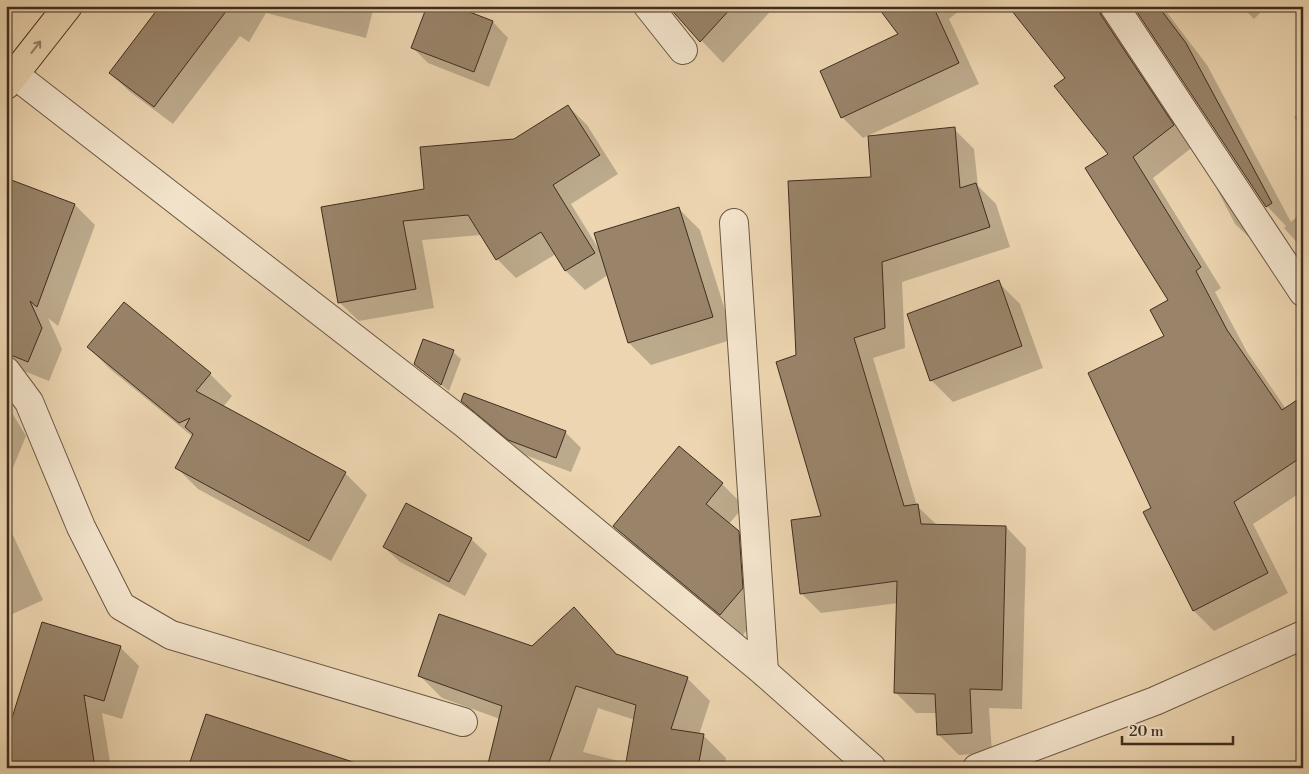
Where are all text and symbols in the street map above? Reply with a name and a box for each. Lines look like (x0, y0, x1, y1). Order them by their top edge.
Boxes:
one-way arrow (31, 41, 42, 54)
scale bar (1122, 714, 1233, 746)
text: 20 m (1129, 722, 1164, 741)

